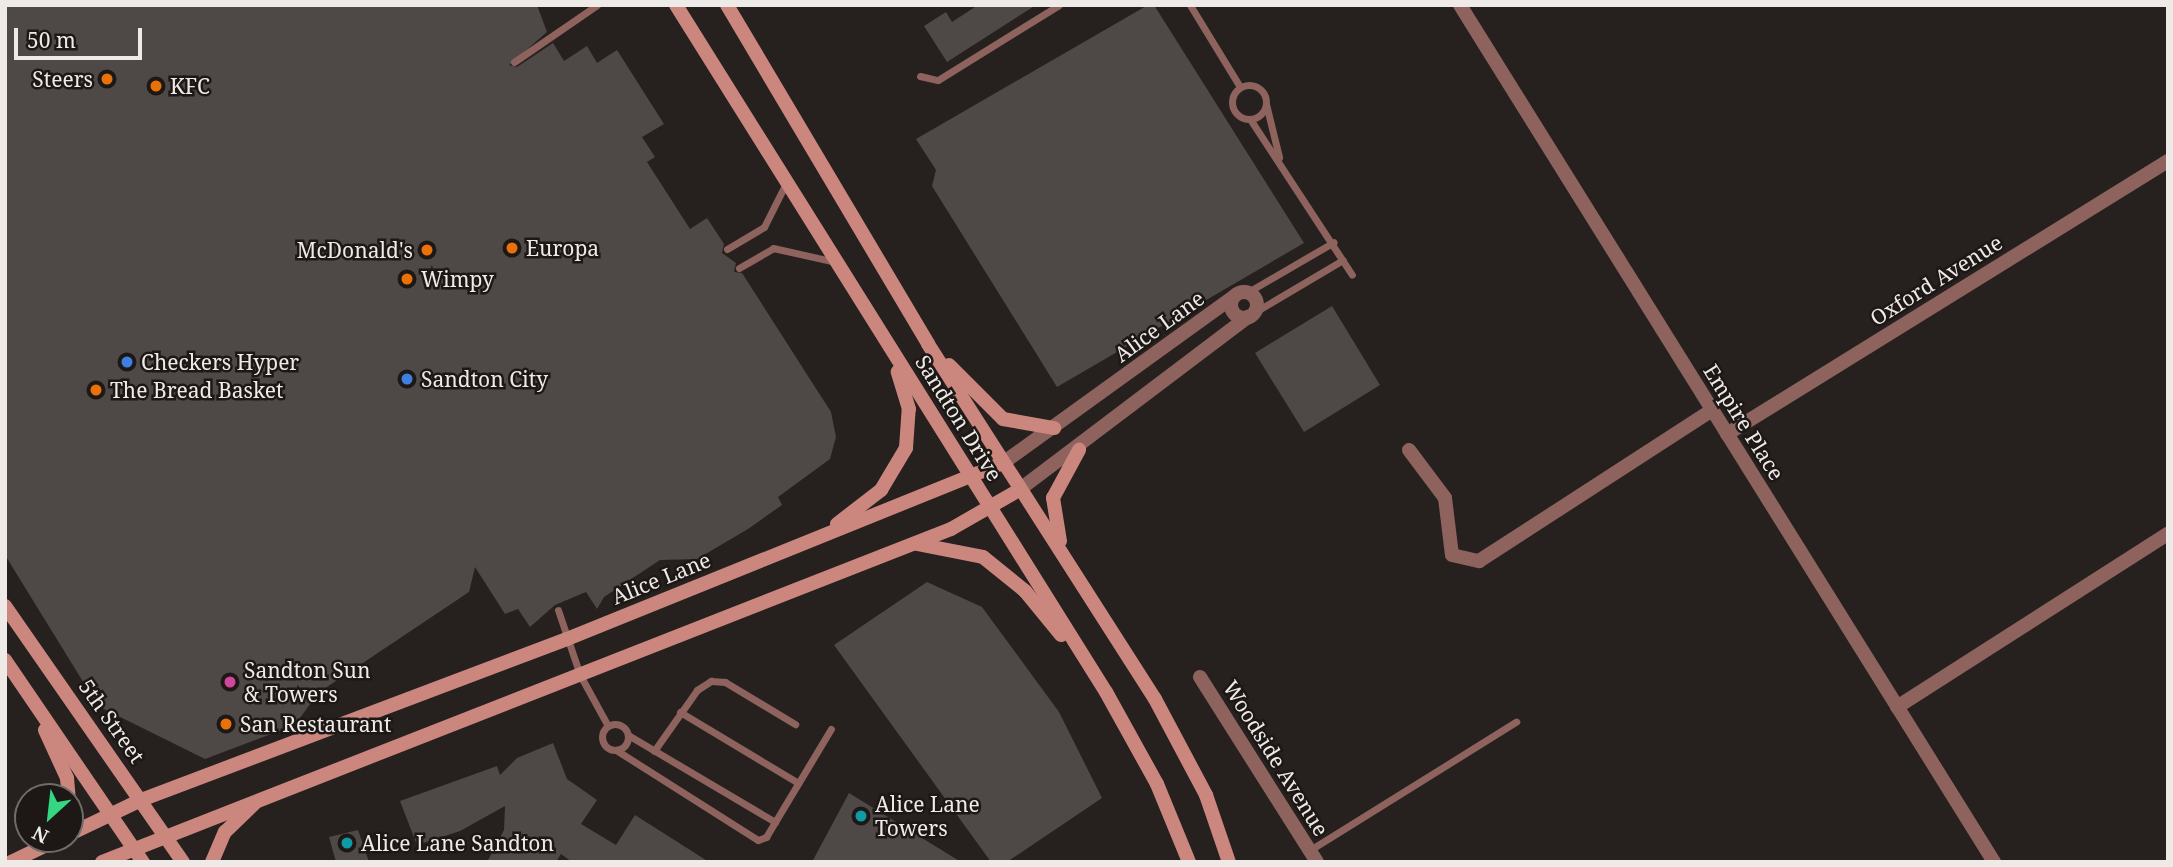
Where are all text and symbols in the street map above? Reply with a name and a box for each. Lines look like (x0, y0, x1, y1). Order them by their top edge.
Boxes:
scale bar (18, 14, 145, 58)
text: 50 m (27, 26, 76, 54)
place label: Steers (32, 66, 93, 92)
marker: Steers (99, 71, 115, 87)
place label: KFC (170, 73, 210, 99)
marker: KFC (148, 78, 164, 94)
street label: Oxford Avenue (1865, 229, 2007, 331)
place label: Europa (526, 235, 599, 261)
place label: McDonald's (297, 237, 413, 263)
marker: Europa (504, 240, 520, 256)
marker: McDonald's (419, 242, 435, 258)
place label: Wimpy (421, 266, 494, 292)
marker: Wimpy (399, 271, 415, 287)
street label: Alice Lane (1109, 285, 1209, 367)
place label: Checkers Hyper (141, 349, 299, 375)
street label: Sandton Drive (910, 350, 1008, 486)
marker: Checkers Hyper (119, 354, 135, 370)
street label: Empire Place (1698, 359, 1790, 485)
place label: Sandton City (421, 366, 548, 392)
marker: Sandton City (399, 371, 415, 387)
place label: The Bread Basket (110, 377, 283, 403)
marker: The Bread Basket (88, 382, 104, 398)
street label: Alice Lane (608, 547, 714, 609)
place label: Sandton Sun & Towers (244, 657, 371, 707)
street label: 5th Street (74, 674, 150, 768)
marker: Sandton Sun & Towers (222, 674, 238, 690)
street label: Woodside Avenue (1218, 676, 1334, 840)
place label: San Restaurant (240, 711, 392, 737)
marker: San Restaurant (218, 716, 234, 732)
north arrow (14, 783, 84, 853)
place label: Alice Lane Towers (875, 791, 980, 841)
marker: Alice Lane Towers (853, 808, 869, 824)
text: N (28, 820, 53, 850)
place label: Alice Lane Sandton (361, 830, 554, 856)
marker: Alice Lane Sandton (339, 835, 355, 851)

